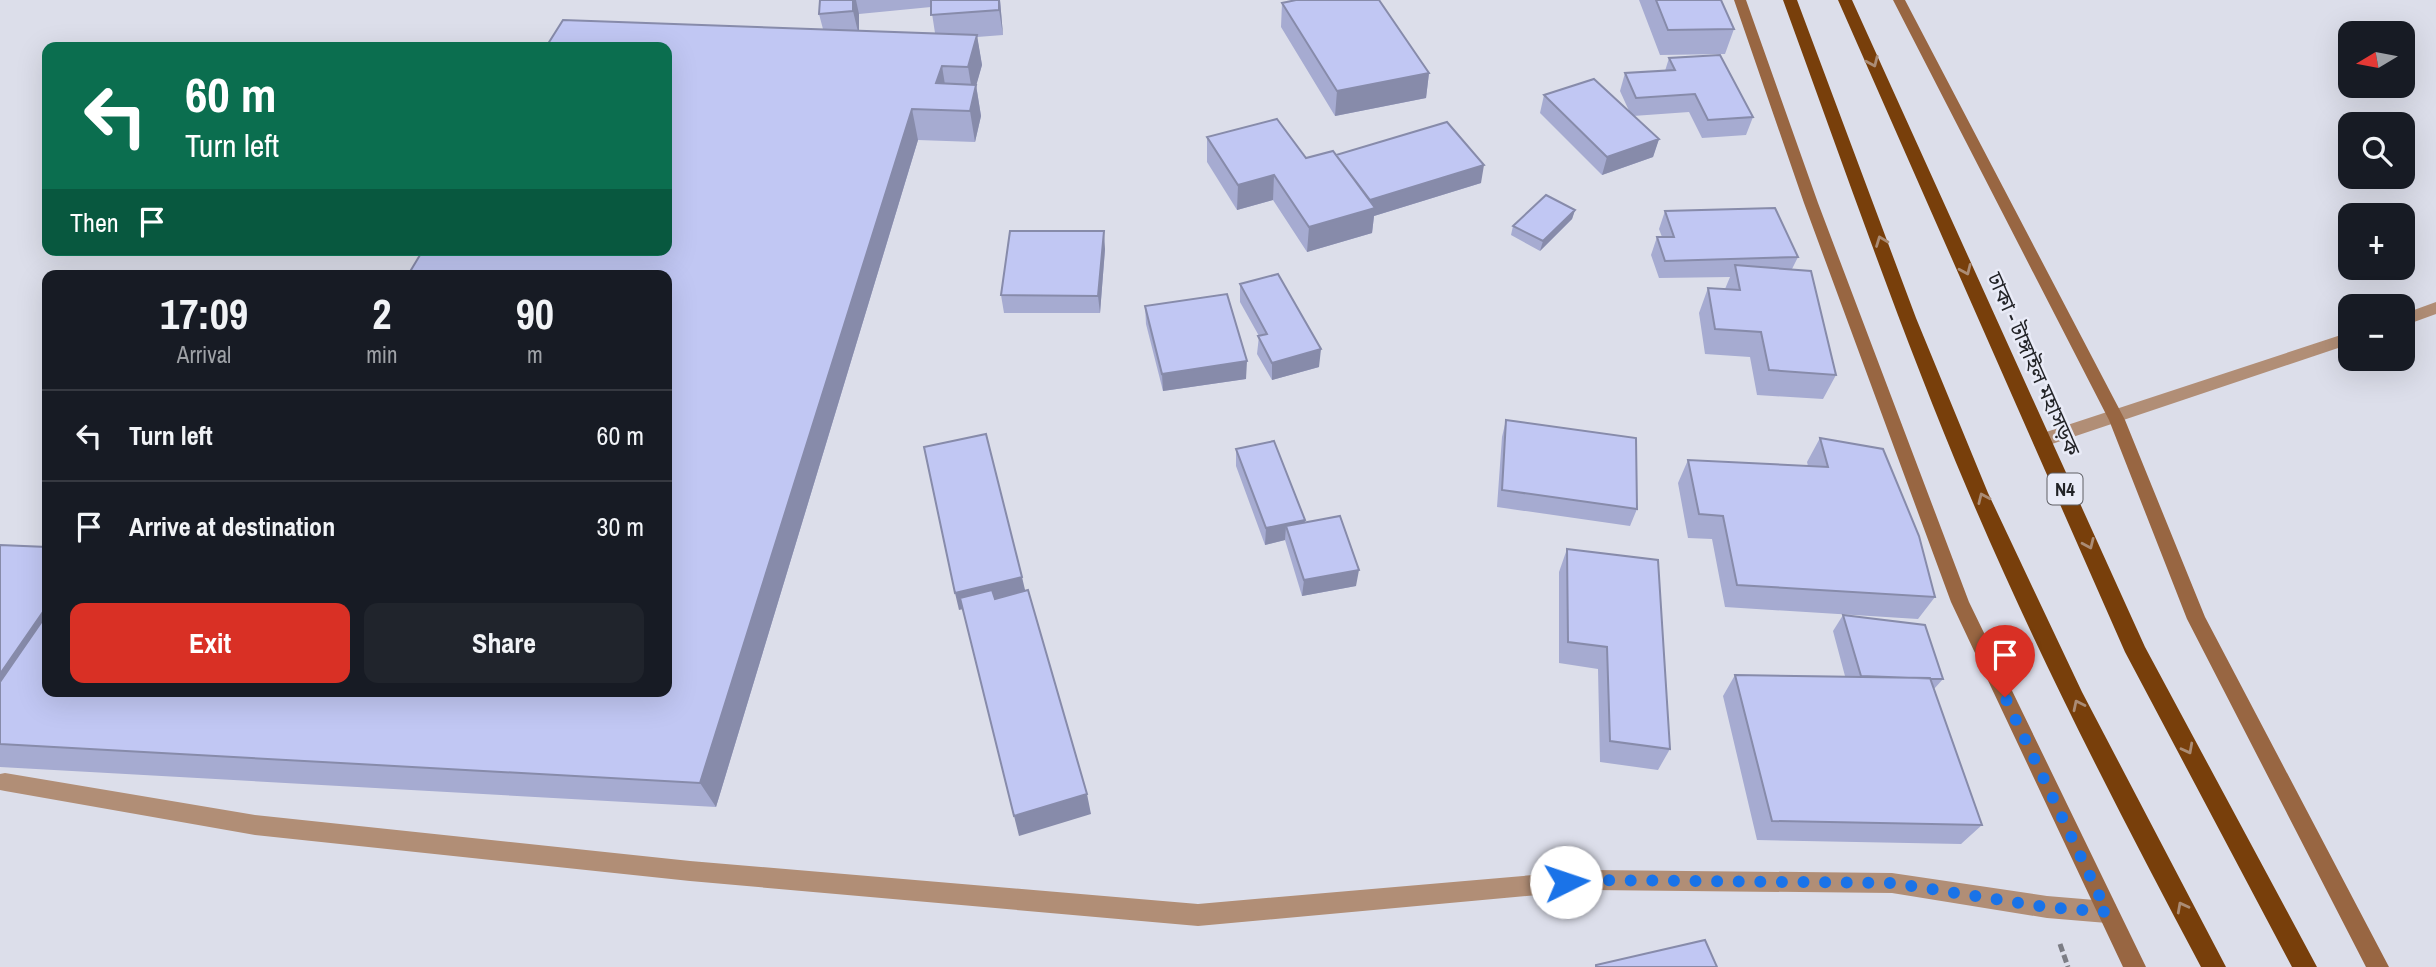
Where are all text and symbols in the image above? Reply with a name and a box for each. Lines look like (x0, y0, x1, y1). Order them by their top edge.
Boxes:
north arrow (2338, 21, 2415, 98)
map controls (2338, 21, 2415, 371)
one-way arrow (1865, 55, 1879, 67)
text: 60 m (185, 61, 277, 127)
icon: left (70, 70, 161, 161)
button: search (2338, 112, 2415, 189)
text: Turn left (185, 124, 279, 167)
icon: arrive (133, 203, 171, 241)
button: + (2338, 203, 2415, 280)
text: Then (70, 205, 119, 240)
one-way arrow (1875, 236, 1889, 248)
one-way arrow (1958, 262, 1972, 275)
street label: ঢাকা - টাঙ্গাইল মহাসড়ক (1980, 267, 2088, 461)
text: 17:09 (160, 286, 248, 342)
text: 2 (372, 286, 391, 342)
text: 90 (516, 286, 554, 342)
button: − (2338, 294, 2415, 371)
text: Arrival (177, 339, 231, 370)
text: min (366, 339, 398, 370)
text: m (527, 339, 543, 370)
icon: left (70, 417, 108, 455)
text: Turn left (129, 418, 213, 453)
text: 60 m (597, 418, 644, 453)
road number: N4 (2048, 474, 2082, 504)
one-way arrow (1977, 493, 1991, 505)
icon: arrive (70, 508, 108, 546)
text: Arrive at destination (129, 509, 335, 544)
text: 30 m (597, 509, 644, 544)
one-way arrow (2081, 537, 2095, 550)
button: Exit (70, 603, 350, 683)
button: Share (364, 603, 644, 683)
pin (1975, 625, 2035, 697)
icon: arrive (1986, 636, 2024, 674)
one-way arrow (2073, 700, 2087, 712)
one-way arrow (2180, 742, 2193, 754)
position arrow (1529, 845, 1603, 919)
one-way arrow (2177, 902, 2190, 914)

